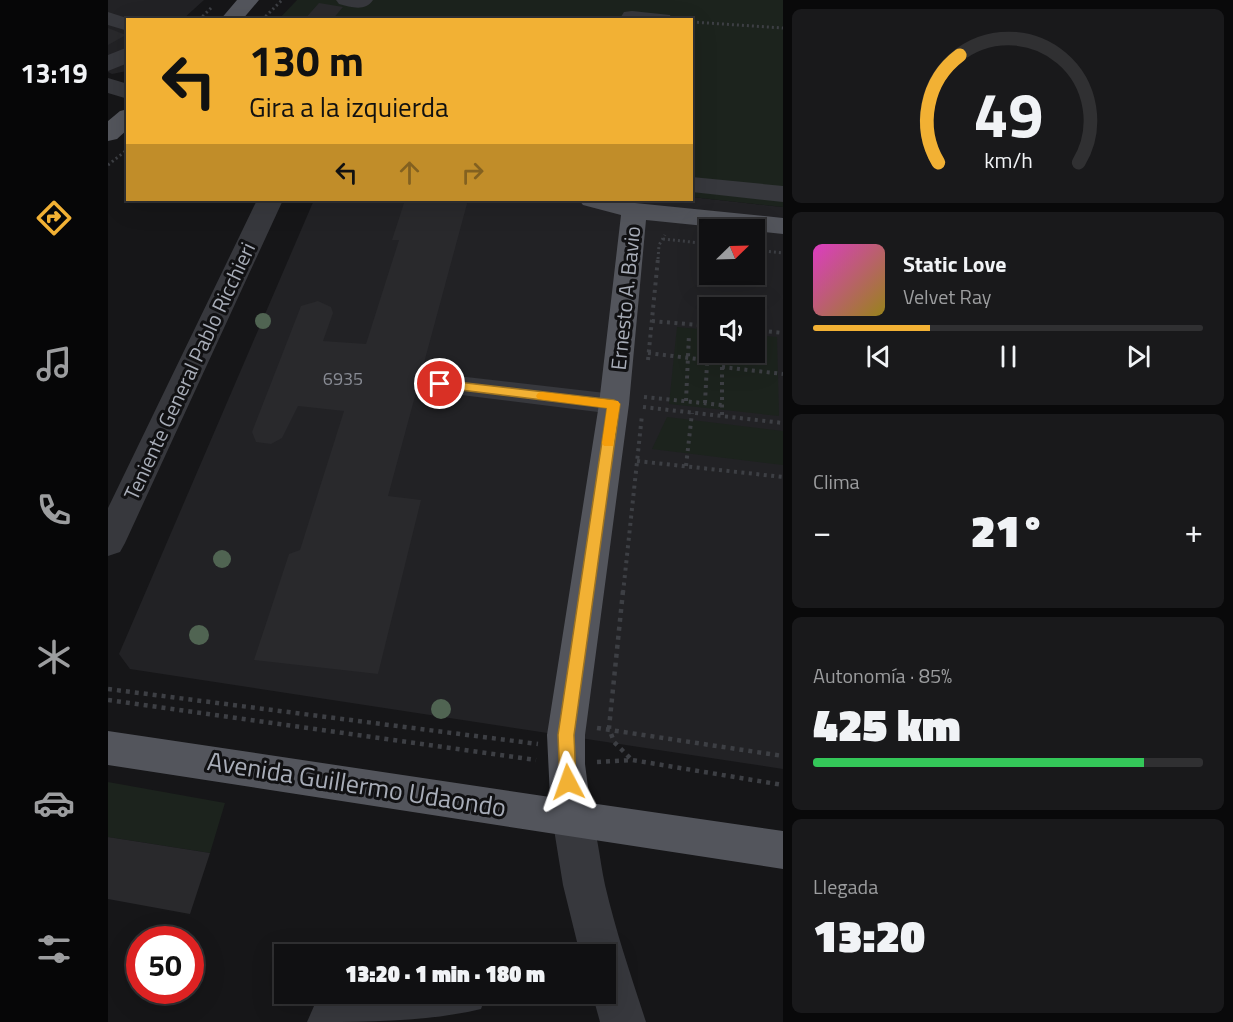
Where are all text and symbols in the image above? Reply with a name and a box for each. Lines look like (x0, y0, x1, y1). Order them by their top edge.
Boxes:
text: 130 m (249, 28, 364, 92)
icon: left (150, 42, 228, 120)
text: 13:19 (20, 52, 88, 93)
text: 49 (973, 66, 1043, 161)
text: Gira a la izquierda (249, 86, 449, 127)
text: km/h (984, 144, 1032, 176)
icon: left (330, 156, 363, 189)
icon: ahead (393, 156, 426, 189)
icon: right (456, 156, 489, 189)
icon: directions (33, 197, 75, 239)
north arrow (699, 219, 765, 285)
map controls (699, 219, 765, 363)
street label: Ernesto A. Bavio (602, 225, 648, 371)
street label: Teniente General Pablo Ricchieri (115, 237, 263, 505)
text: Static Love (903, 247, 1006, 281)
text: Velvet Ray (903, 281, 992, 312)
button: sound (699, 297, 765, 363)
icon: previous (862, 340, 895, 373)
icon: pause (992, 340, 1025, 373)
icon: next (1122, 340, 1155, 373)
icon: music (33, 343, 75, 385)
pin (414, 358, 465, 409)
house number: 6935 (323, 365, 363, 392)
icon: arrive (423, 367, 456, 400)
text: Clima (813, 466, 860, 497)
icon: phone (33, 489, 75, 531)
text: 21° (971, 496, 1045, 564)
text: − (813, 506, 831, 556)
text: + (1185, 506, 1203, 556)
icon: climate (33, 636, 75, 678)
text: Autonomía · 85% (813, 660, 952, 691)
text: 425 km (813, 690, 961, 758)
street label: Avenida Guillermo Udaondo (205, 741, 509, 827)
position arrow (536, 750, 600, 814)
icon: car (33, 782, 75, 824)
text: Llegada (813, 871, 878, 902)
text: 13:20 (813, 901, 925, 969)
speed limit sign: 50 (126, 926, 204, 1004)
icon: filters (33, 928, 75, 970)
text: 13:20 · 1 min · 180 m (345, 957, 545, 991)

